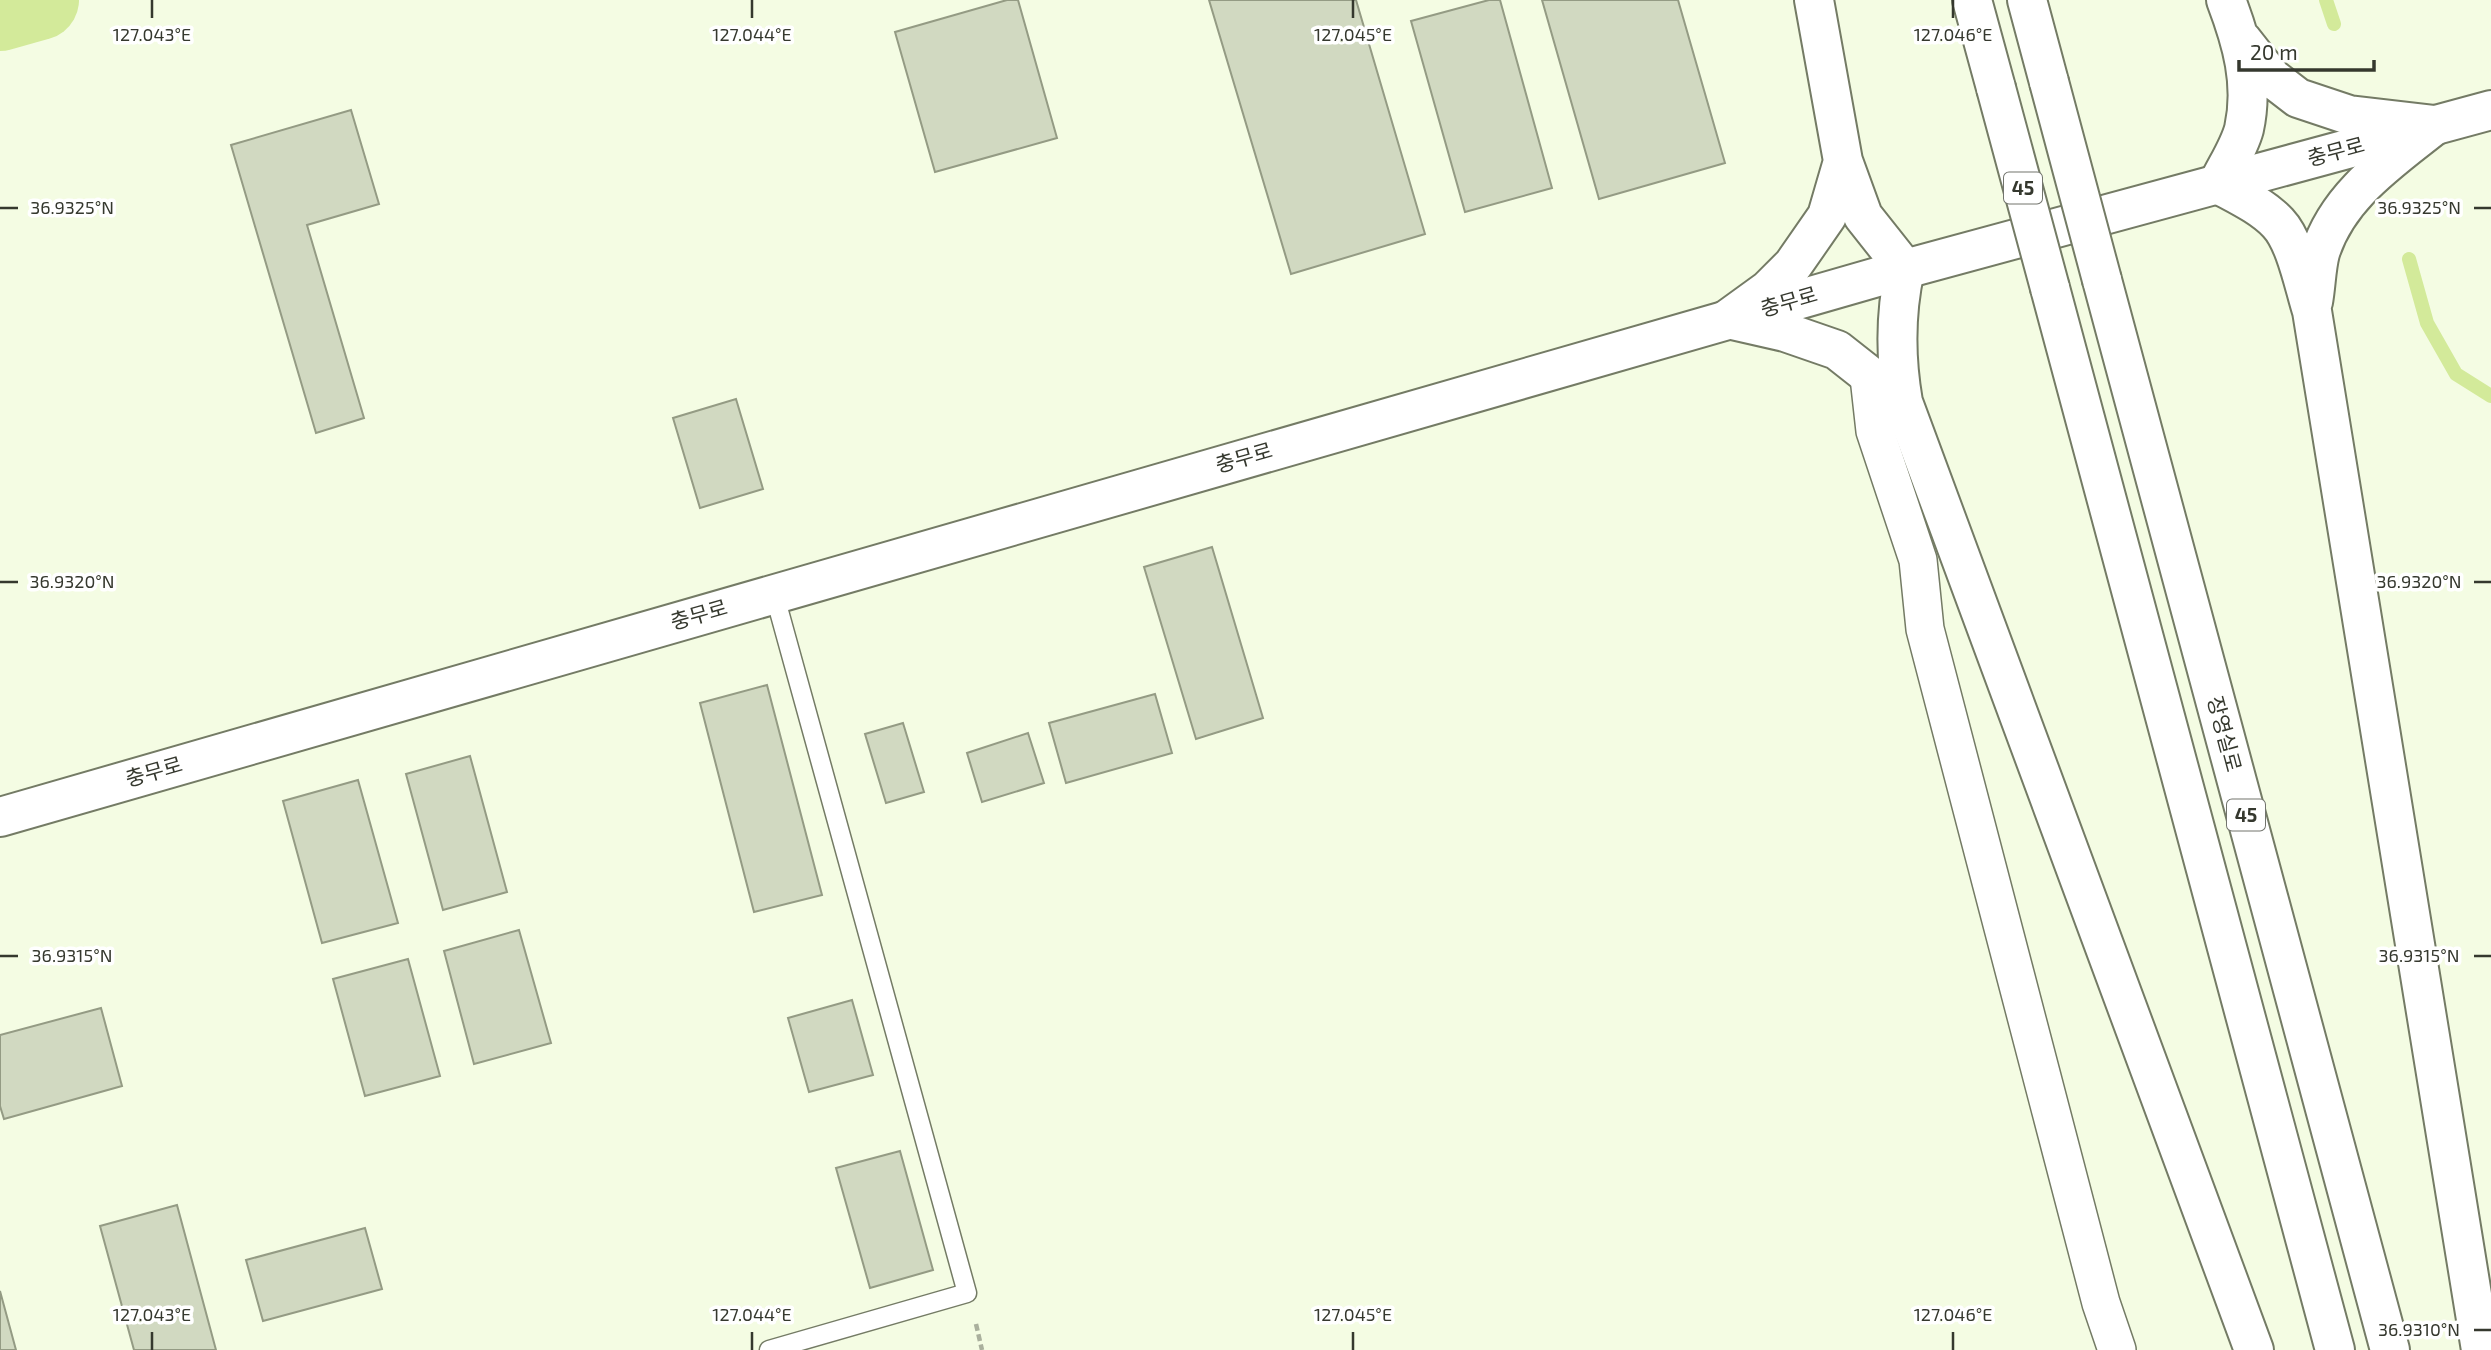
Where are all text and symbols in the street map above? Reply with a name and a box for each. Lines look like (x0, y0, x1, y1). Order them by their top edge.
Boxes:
text: 127.043°E (113, 23, 191, 45)
text: 127.044°E (712, 23, 792, 45)
text: 127.045°E (1314, 23, 1392, 45)
text: 127.046°E (1914, 23, 1992, 45)
scale bar (2239, 28, 2374, 72)
text: 20 m (2250, 39, 2298, 64)
street label: 충무로 (2304, 131, 2367, 170)
road number: 45 (2004, 172, 2042, 204)
text: 36.9325°N (30, 196, 114, 218)
text: 36.9325°N (2377, 196, 2461, 218)
street label: 충무로 (1757, 281, 1820, 321)
street label: 충무로 (1212, 437, 1275, 477)
text: 36.9320°N (30, 570, 114, 592)
text: 36.9320°N (2377, 570, 2461, 592)
street label: 충무로 (667, 594, 730, 634)
street label: 장영실로 (2203, 693, 2248, 774)
street label: 충무로 (122, 751, 185, 791)
road number: 45 (2227, 800, 2265, 830)
text: 36.9315°N (32, 944, 112, 966)
text: 36.9315°N (2379, 944, 2459, 966)
text: 127.043°E (113, 1303, 191, 1325)
text: 127.044°E (712, 1303, 792, 1325)
text: 127.045°E (1314, 1303, 1392, 1325)
text: 127.046°E (1914, 1303, 1992, 1325)
text: 36.9310°N (2378, 1318, 2460, 1340)

